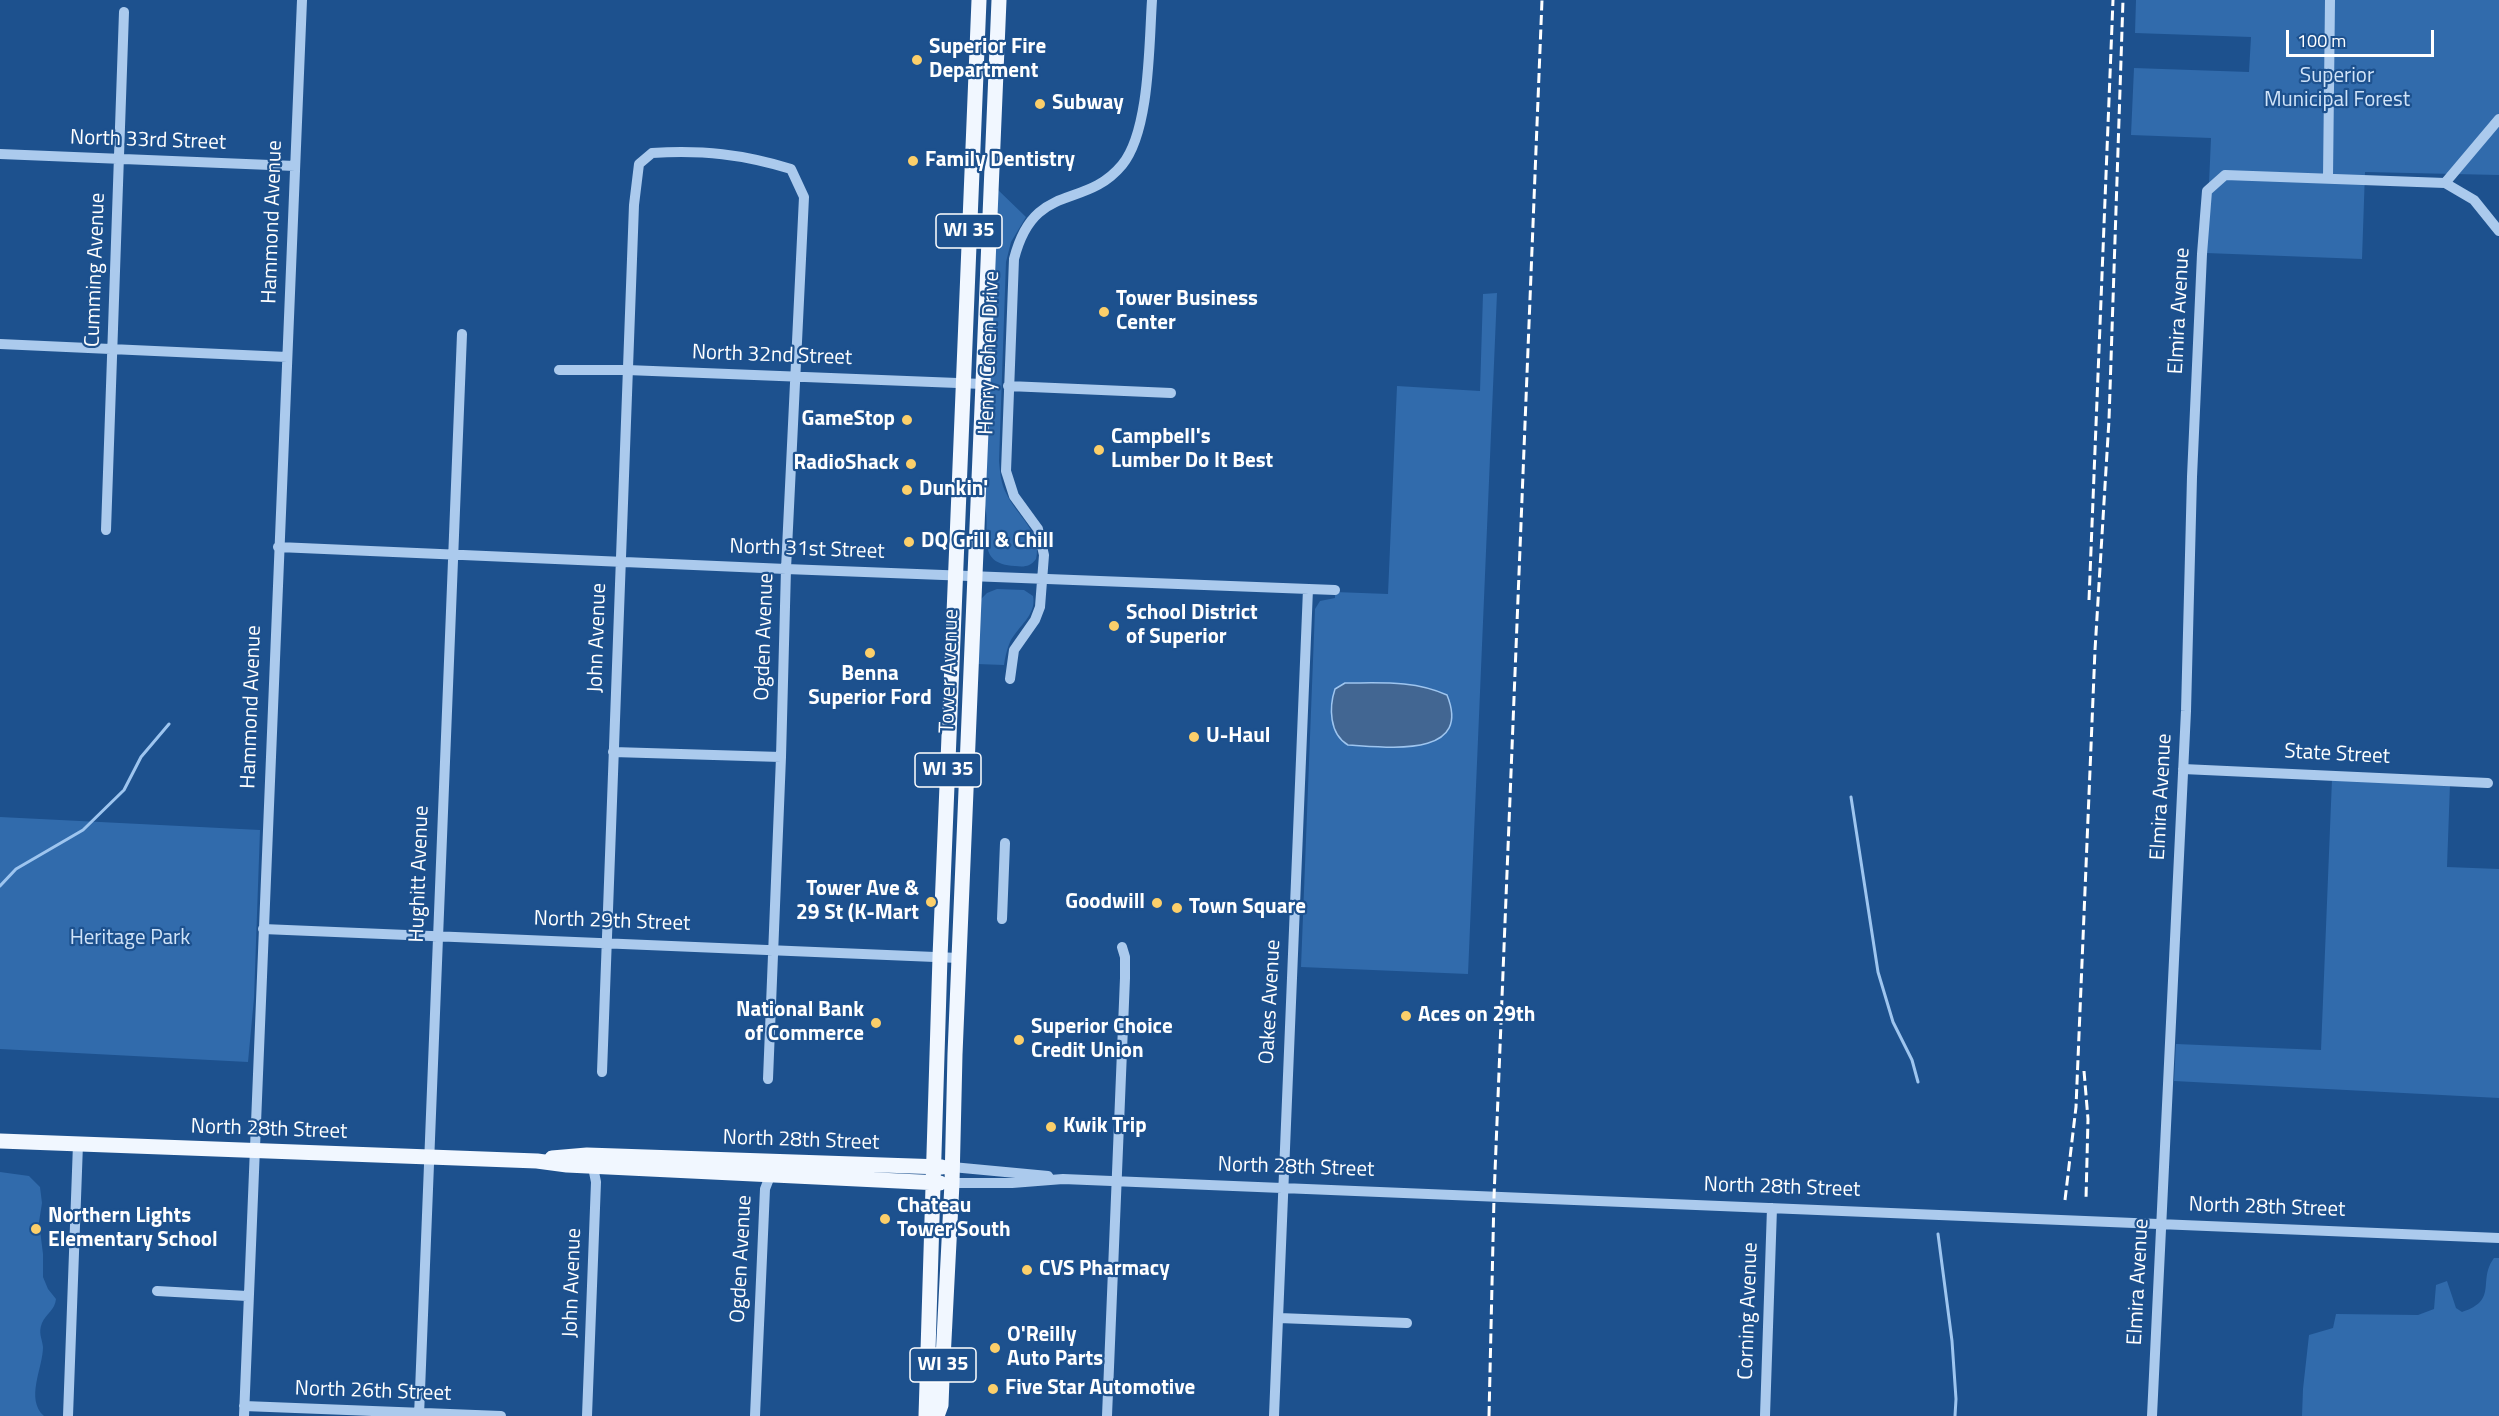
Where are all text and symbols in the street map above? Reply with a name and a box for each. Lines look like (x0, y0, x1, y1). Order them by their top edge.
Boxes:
scale bar (2289, 18, 2438, 56)
text: 100 m (2297, 27, 2346, 54)
place label: Superior Fire Department (929, 35, 1046, 85)
marker: Superior Fire Department (910, 53, 924, 67)
park label: Superior Municipal Forest (2264, 64, 2410, 114)
place label: Subway (1052, 91, 1124, 117)
marker: Subway (1033, 97, 1047, 111)
street label: North 33rd Street (70, 126, 226, 156)
street label: Hammond Avenue (258, 140, 288, 304)
place label: Family Dentistry (925, 148, 1075, 174)
marker: Family Dentistry (906, 154, 920, 168)
street label: Cumming Avenue (81, 192, 111, 348)
road number: WI 35 (936, 214, 1002, 248)
street label: Elmira Avenue (2164, 247, 2196, 375)
street label: Henry Cohen Drive (975, 271, 1005, 435)
place label: Tower Business Center (1116, 287, 1258, 337)
marker: Tower Business Center (1097, 305, 1111, 319)
street label: North 32nd Street (691, 341, 853, 371)
place label: GameStop (802, 407, 895, 433)
marker: GameStop (900, 413, 914, 427)
place label: Campbell's Lumber Do It Best (1111, 425, 1273, 475)
marker: Campbell's Lumber Do It Best (1092, 443, 1106, 457)
place label: RadioShack (793, 451, 899, 477)
marker: RadioShack (904, 457, 918, 471)
place label: Dunkin' (919, 477, 988, 503)
marker: Dunkin' (900, 483, 914, 497)
place label: DQ Grill & Chill (921, 529, 1054, 555)
street label: North 31st Street (729, 535, 885, 565)
marker: DQ Grill & Chill (902, 535, 916, 549)
street label: Ogden Avenue (750, 573, 780, 701)
street label: John Avenue (583, 583, 613, 693)
place label: School District of Superior (1126, 601, 1258, 651)
street label: Tower Avenue (935, 609, 965, 733)
marker: School District of Superior (1107, 619, 1121, 633)
street label: Hammond Avenue (237, 625, 267, 789)
marker: Benna Superior Ford (863, 646, 877, 660)
place label: Benna Superior Ford (808, 662, 932, 712)
place label: U-Haul (1206, 724, 1271, 750)
marker: U-Haul (1187, 730, 1201, 744)
street label: Elmira Avenue (2146, 733, 2178, 861)
street label: State Street (2284, 740, 2390, 770)
road number: WI 35 (915, 753, 981, 787)
street label: Hughitt Avenue (405, 805, 435, 943)
place label: Tower Ave & 29 St (K-Mart (796, 877, 919, 927)
place label: Goodwill (1065, 890, 1145, 916)
marker: Tower Ave & 29 St (K-Mart (924, 895, 938, 909)
place label: Town Square (1189, 895, 1306, 921)
marker: Goodwill (1150, 896, 1164, 910)
marker: Town Square (1170, 901, 1184, 915)
street label: North 29th Street (533, 907, 691, 937)
park label: Heritage Park (70, 926, 190, 952)
street label: Oakes Avenue (1255, 939, 1287, 1065)
place label: National Bank of Commerce (736, 998, 864, 1048)
place label: Aces on 29th (1418, 1003, 1535, 1029)
marker: Aces on 29th (1399, 1009, 1413, 1023)
place label: Superior Choice Credit Union (1031, 1015, 1173, 1065)
marker: National Bank of Commerce (869, 1016, 883, 1030)
marker: Superior Choice Credit Union (1012, 1033, 1026, 1047)
place label: Kwik Trip (1063, 1114, 1147, 1140)
street label: North 28th Street (190, 1115, 348, 1145)
marker: Kwik Trip (1044, 1120, 1058, 1134)
street label: North 28th Street (722, 1126, 880, 1156)
street label: North 28th Street (1217, 1153, 1375, 1183)
street label: North 28th Street (1703, 1173, 1861, 1203)
street label: North 28th Street (2188, 1193, 2346, 1223)
street label: Ogden Avenue (726, 1194, 758, 1324)
place label: Chateau Tower South (897, 1194, 1011, 1244)
place label: Northern Lights Elementary School (48, 1204, 218, 1254)
marker: Chateau Tower South (878, 1212, 892, 1226)
street label: Elmira Avenue (2123, 1218, 2155, 1346)
marker: Northern Lights Elementary School (29, 1222, 43, 1236)
street label: John Avenue (558, 1228, 588, 1338)
street label: Corning Avenue (1734, 1242, 1764, 1380)
place label: CVS Pharmacy (1039, 1257, 1170, 1283)
marker: CVS Pharmacy (1020, 1263, 1034, 1277)
place label: O'Reilly Auto Parts (1007, 1323, 1103, 1373)
marker: O'Reilly Auto Parts (988, 1341, 1002, 1355)
road number: WI 35 (910, 1348, 976, 1382)
place label: Five Star Automotive (1005, 1376, 1195, 1402)
street label: North 26th Street (294, 1377, 452, 1407)
marker: Five Star Automotive (986, 1382, 1000, 1396)

